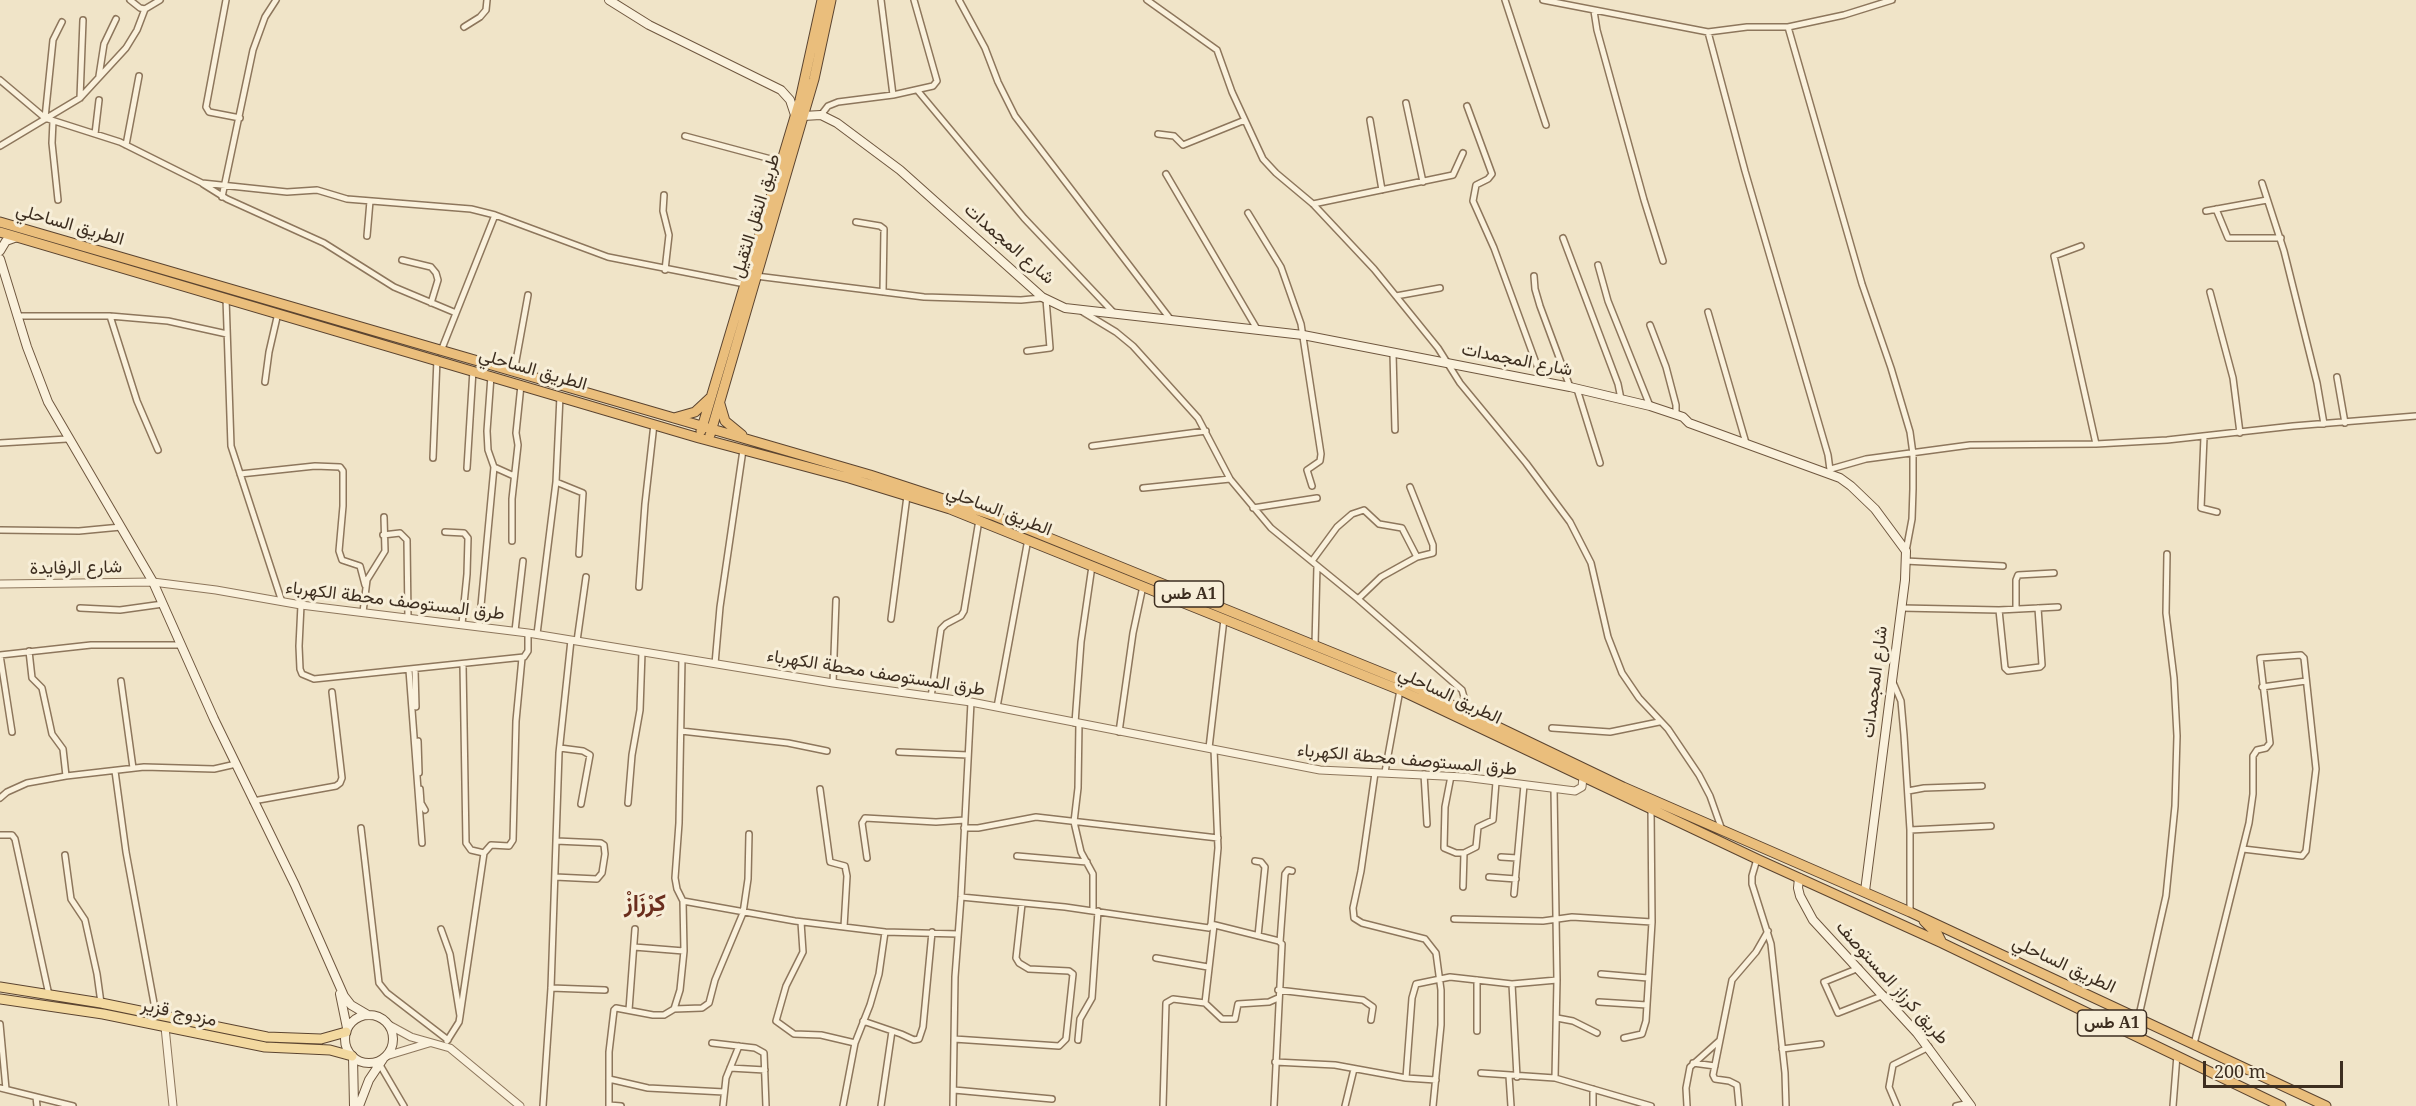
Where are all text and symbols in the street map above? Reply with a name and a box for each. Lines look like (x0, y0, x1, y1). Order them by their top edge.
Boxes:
street label: طريق النقل الثقيل (727, 151, 785, 281)
street label: الطريق الساحلي (14, 199, 126, 251)
street label: شارع المجمدات (959, 199, 1059, 289)
street label: شارع المجمدات (1460, 339, 1574, 381)
street label: الطريق الساحلي (477, 344, 589, 396)
street label: الطريق الساحلي (943, 481, 1055, 541)
street label: شارع الرفايدة (30, 556, 122, 580)
street label: طرق المستوصف محطة الكهرباء (284, 577, 506, 625)
road number: طس A1 (1154, 581, 1224, 607)
street label: شارع المجمدات (1857, 625, 1893, 739)
street label: طرق المستوصف محطة الكهرباء (765, 645, 987, 701)
street label: الطريق الساحلي (1395, 663, 1505, 729)
street label: طرق المستوصف محطة الكهرباء (1296, 740, 1518, 780)
district label: كِرْزَازْ (624, 890, 666, 918)
street label: طريق كرزاز المستوصف (1831, 917, 1953, 1049)
street label: الطريق الساحلي (2009, 932, 2119, 998)
street label: مزدوج قزير (139, 994, 219, 1032)
road number: طس A1 (2078, 1010, 2146, 1036)
scale bar (2206, 1049, 2346, 1087)
text: 200 m (2214, 1059, 2266, 1083)

